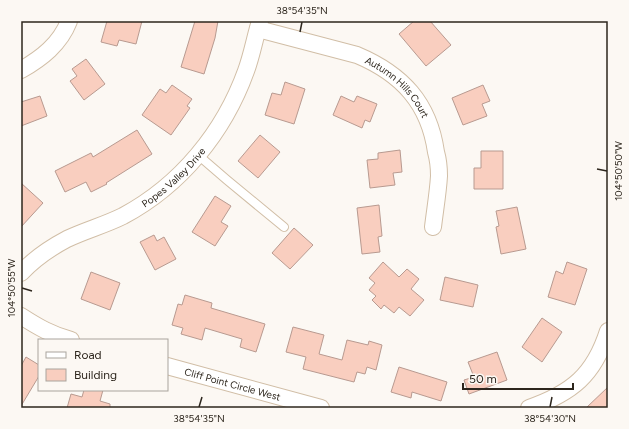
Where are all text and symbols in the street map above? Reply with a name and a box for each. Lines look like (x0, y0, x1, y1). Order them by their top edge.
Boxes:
text: 38°54'35"N (276, 4, 328, 17)
street label: Autumn Hills Court (363, 54, 432, 120)
text: 104°50'50"W (612, 141, 625, 201)
street label: Popes Valley Drive (139, 145, 209, 210)
text: 104°50'55"W (5, 258, 18, 317)
legend (38, 339, 168, 391)
text: Road (74, 348, 102, 362)
street label: Cliff Point Circle West (183, 365, 282, 404)
scale bar (463, 365, 573, 391)
text: Building (74, 368, 117, 382)
text: 50 m (469, 372, 497, 386)
text: 38°54'35"N (173, 412, 225, 425)
text: 38°54'30"N (524, 412, 576, 425)

